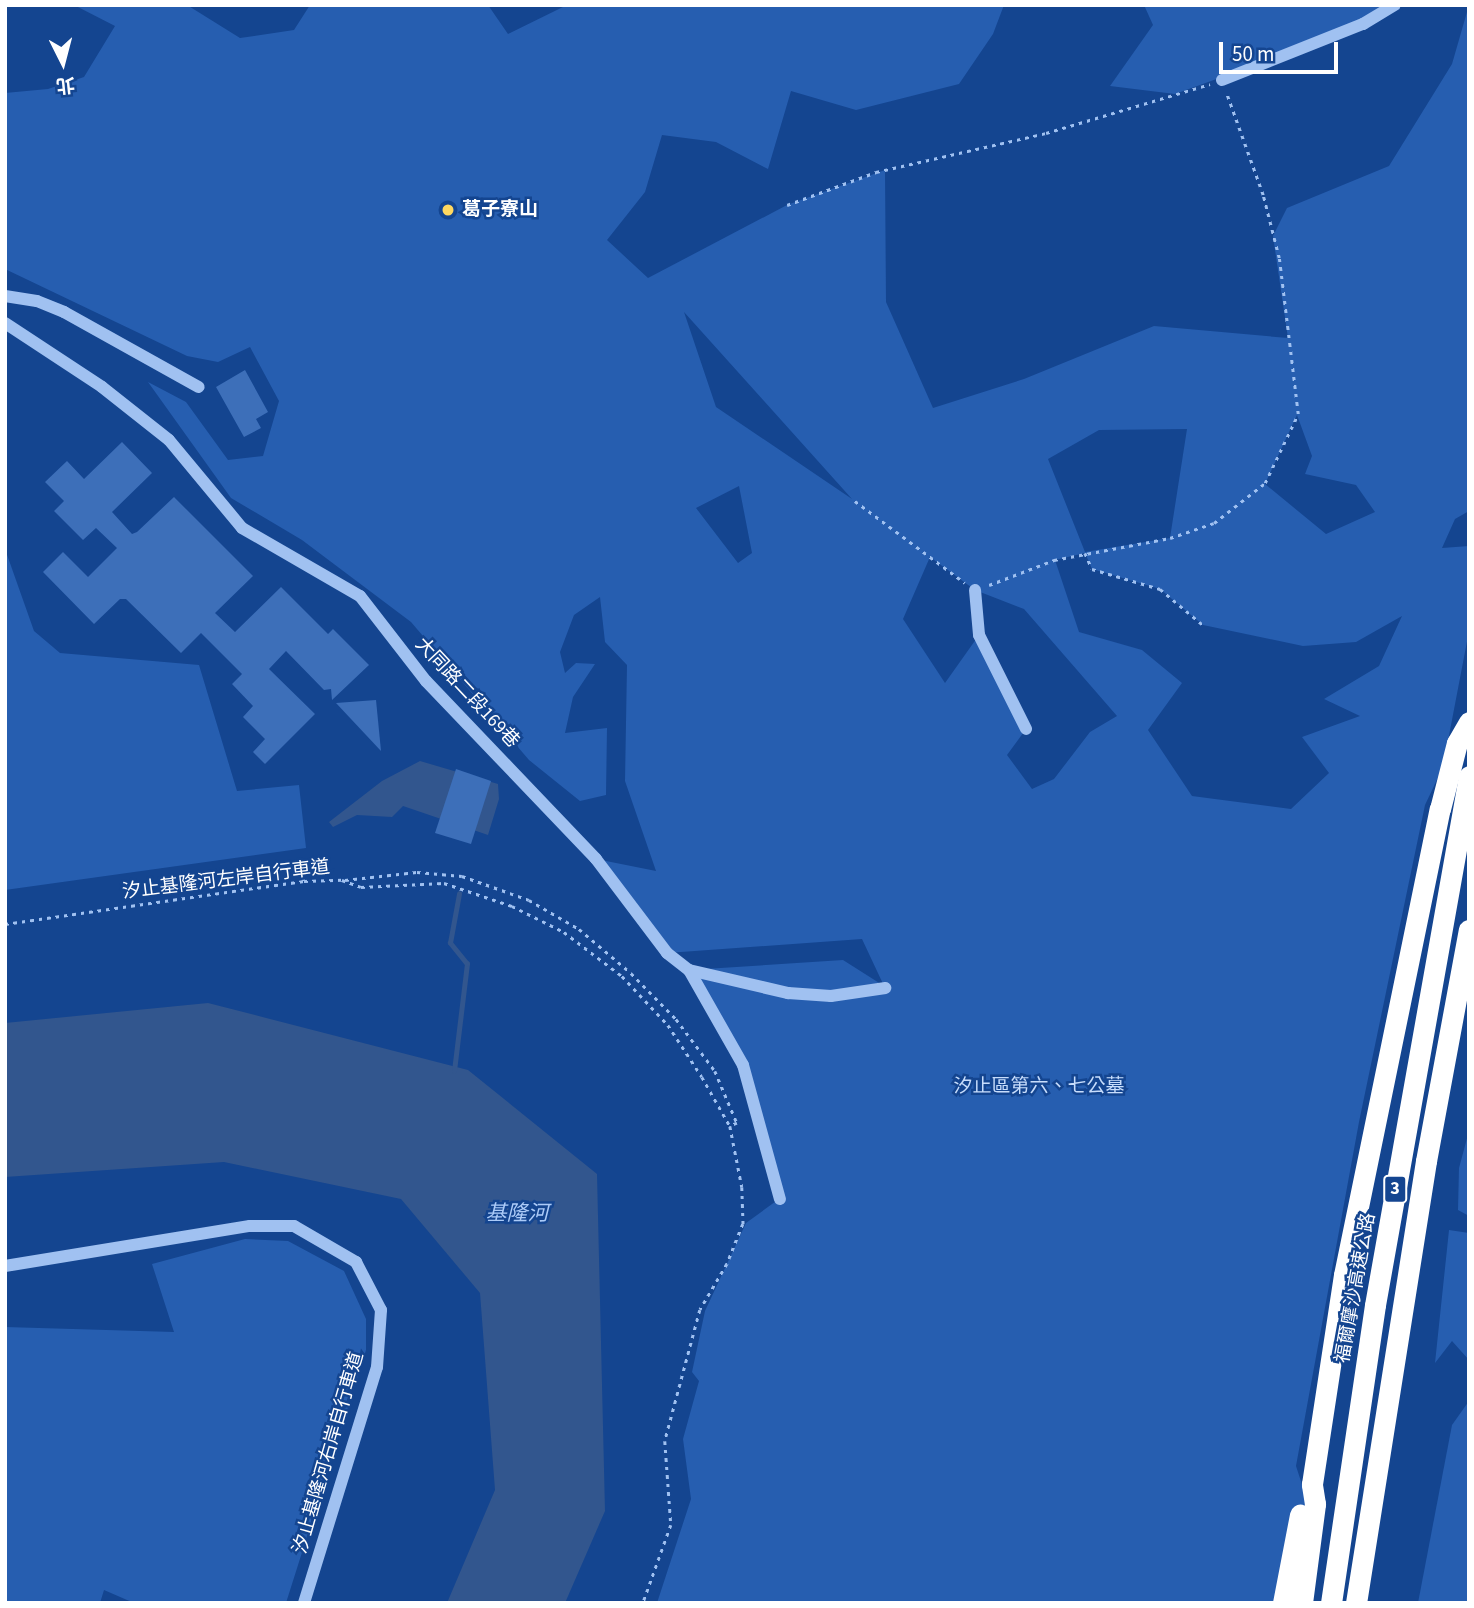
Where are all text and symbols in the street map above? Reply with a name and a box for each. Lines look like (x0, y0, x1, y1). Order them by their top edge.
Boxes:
north arrow (28, 28, 98, 98)
scale bar (1222, 28, 1341, 72)
text: 50 m (1232, 39, 1274, 69)
text: 北 (54, 70, 76, 99)
place label: 葛子寮山 (462, 199, 538, 221)
marker: 葛子寮山 (440, 202, 456, 218)
street label: 大同路二段169巷 (410, 633, 524, 753)
street label: 汐止基隆河左岸自行車道 (121, 856, 331, 904)
park label: 汐止區第六、七公墓 (954, 1076, 1124, 1098)
road number: 3 (1383, 1174, 1407, 1204)
water label: 基隆河 (486, 1200, 548, 1226)
street label: 福爾摩沙高速公路 (1332, 1211, 1380, 1365)
street label: 汐止基隆河右岸自行車道 (289, 1349, 369, 1557)

